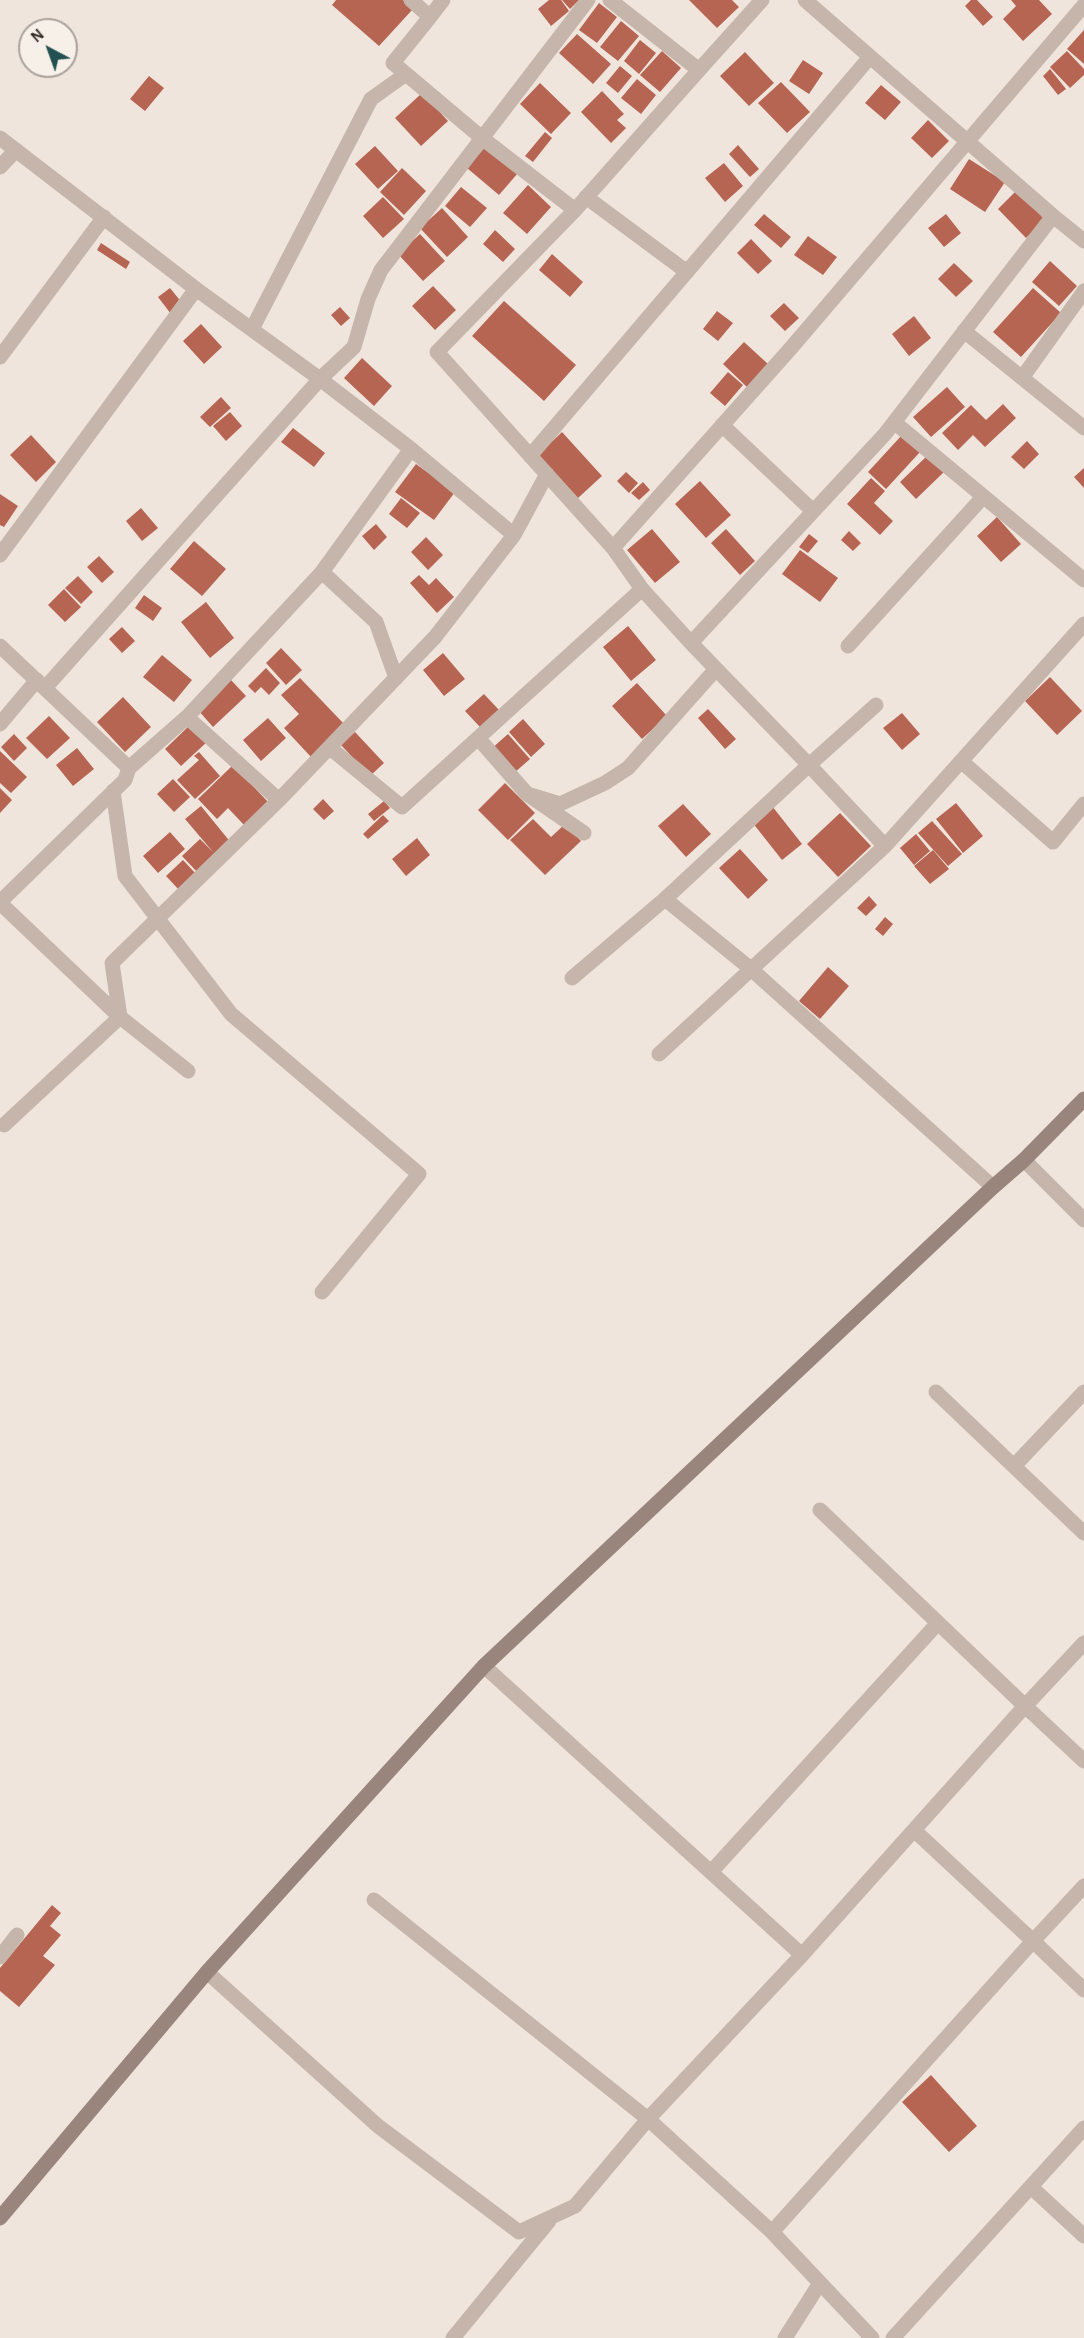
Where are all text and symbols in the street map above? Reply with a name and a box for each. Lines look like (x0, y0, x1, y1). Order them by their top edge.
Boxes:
north arrow (18, 18, 78, 78)
text: N (28, 26, 47, 46)

